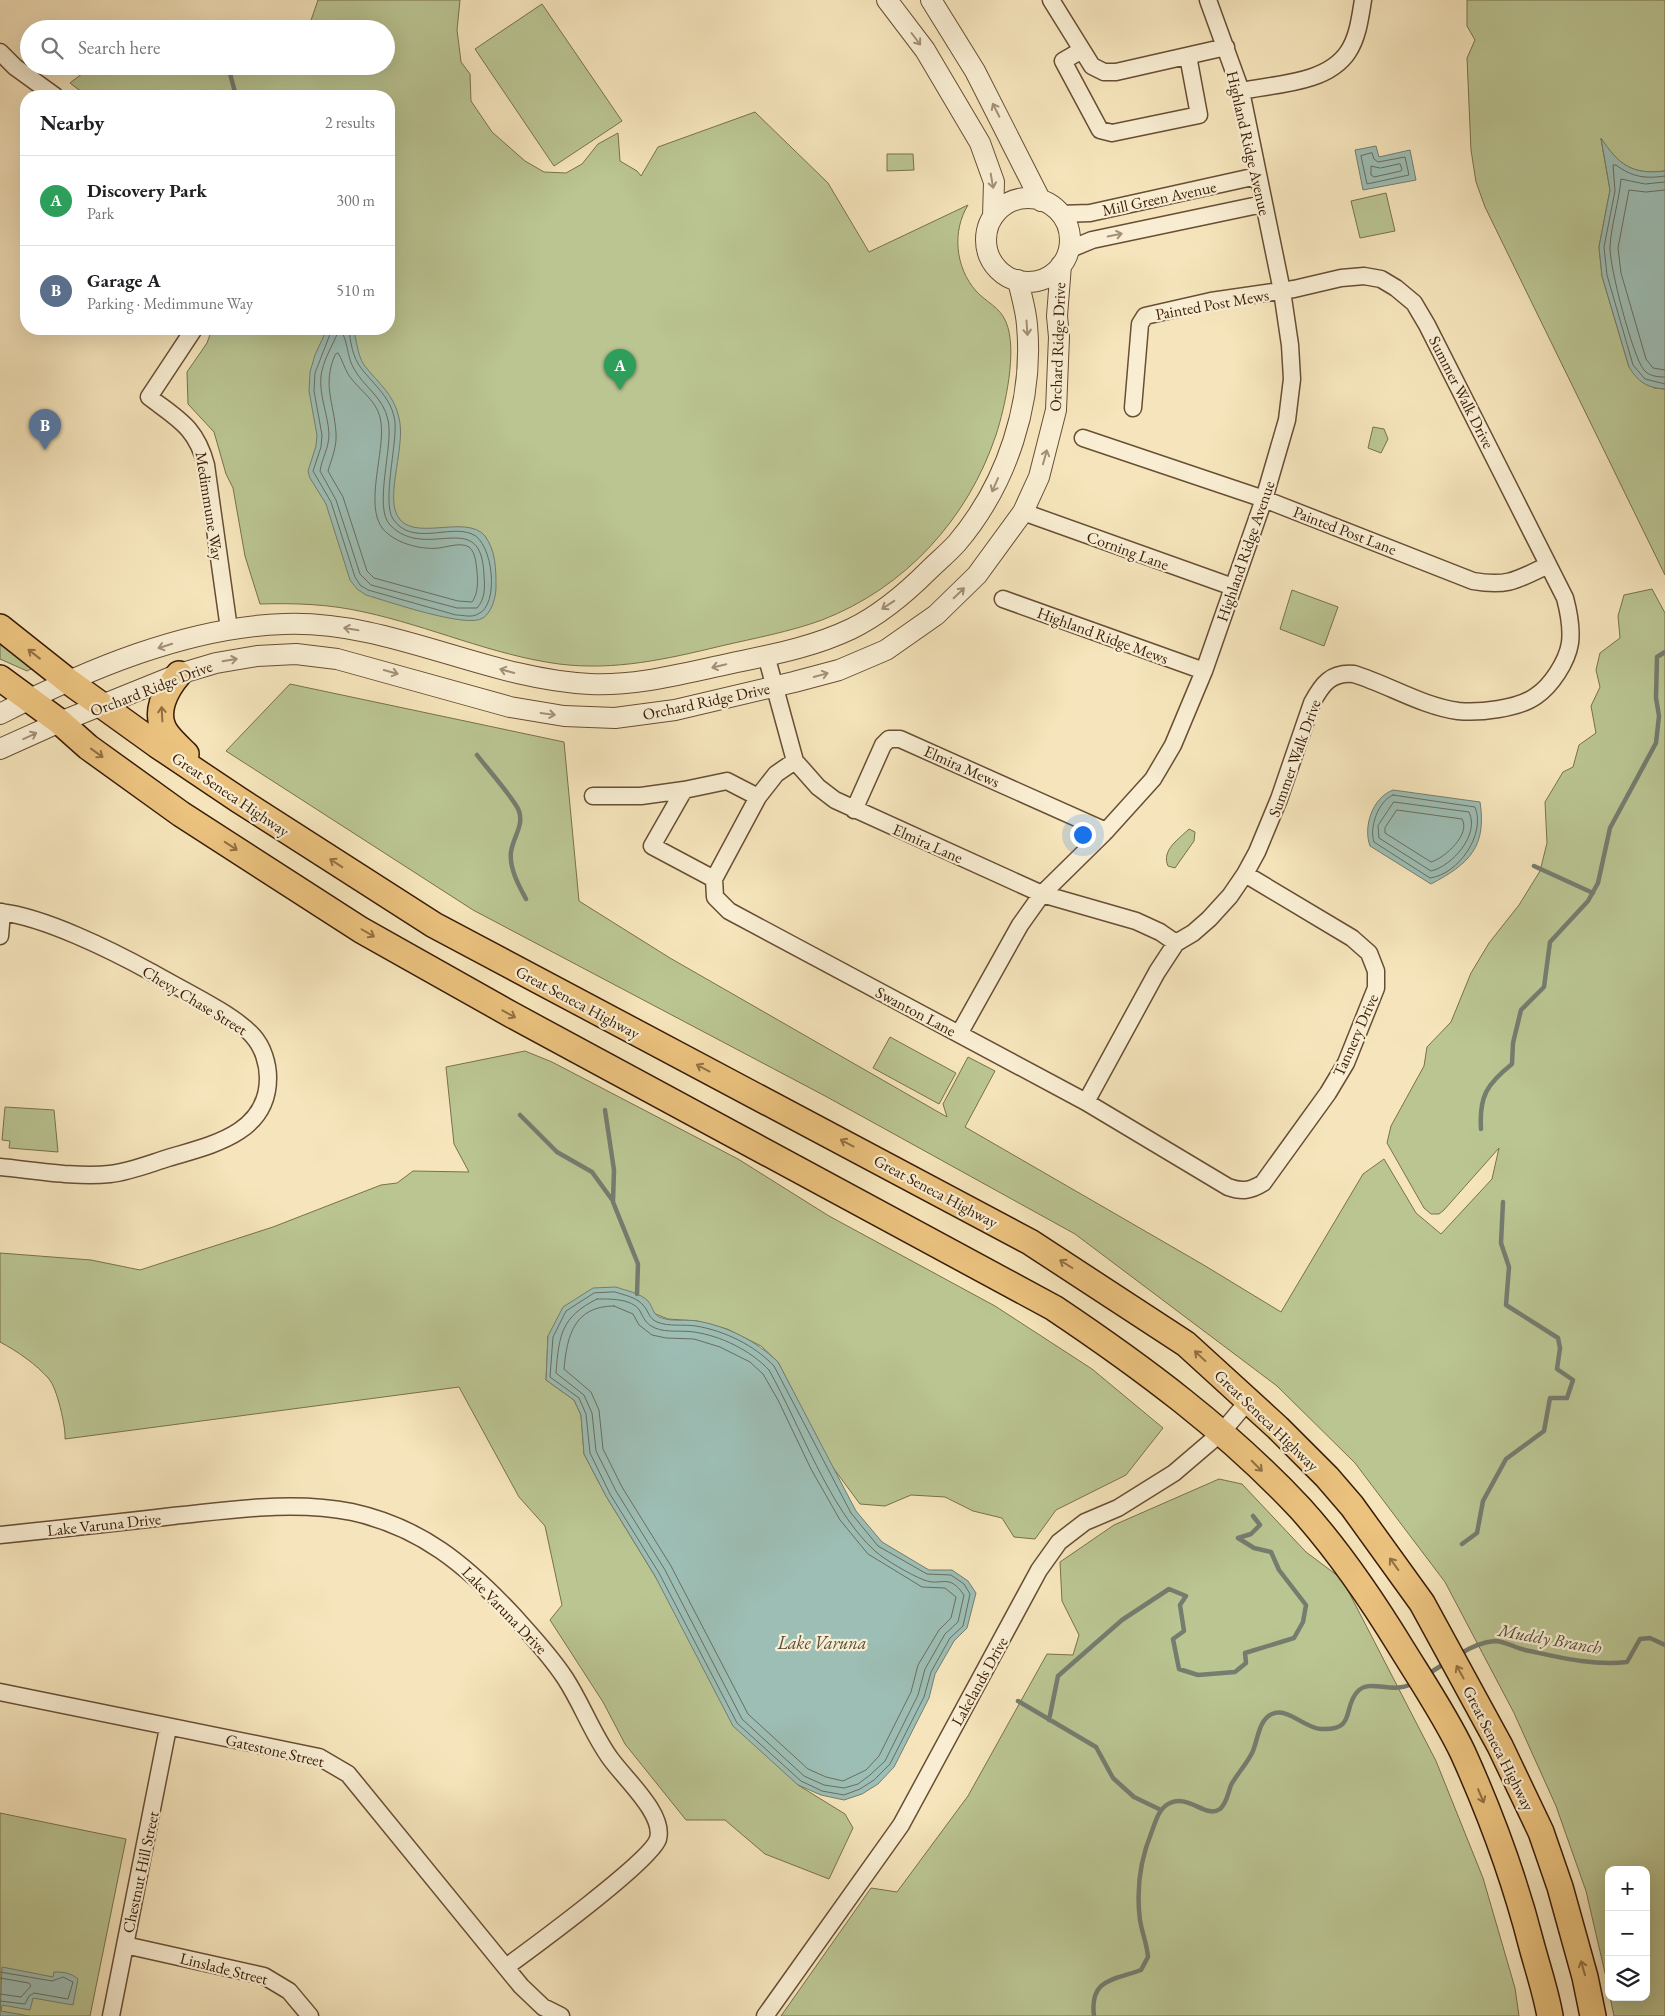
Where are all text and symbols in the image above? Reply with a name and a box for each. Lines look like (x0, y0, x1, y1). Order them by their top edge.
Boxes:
search box (20, 20, 395, 75)
one-way arrow (911, 32, 922, 45)
icon: search (38, 34, 66, 62)
text: Search here (78, 35, 160, 60)
street label: Highland Ridge Avenue (1222, 69, 1275, 217)
one-way arrow (991, 103, 1001, 118)
text: Nearby (40, 109, 104, 136)
text: 2 results (325, 112, 375, 133)
one-way arrow (987, 173, 997, 189)
street label: Mill Green Avenue (1100, 176, 1218, 221)
text: Discovery Park (87, 178, 207, 203)
text: A (50, 190, 62, 211)
text: 300 m (336, 190, 375, 211)
text: Park (87, 203, 114, 224)
one-way arrow (1106, 230, 1122, 240)
text: Garage A (87, 268, 161, 293)
text: B (51, 280, 61, 301)
text: 510 m (336, 280, 375, 301)
street label: Orchard Ridge Drive (1045, 282, 1070, 412)
street label: Painted Post Mews (1154, 284, 1271, 325)
text: Parking · Medimmune Way (87, 293, 253, 314)
one-way arrow (1023, 320, 1032, 336)
street label: Summer Walk Drive (1424, 332, 1499, 452)
pin: A (604, 349, 636, 390)
pin: B (29, 409, 61, 450)
street label: Medimmune Way (191, 450, 229, 563)
one-way arrow (1040, 450, 1050, 466)
one-way arrow (990, 477, 1000, 492)
street label: Highland Ridge Avenue (1211, 478, 1279, 624)
street label: Painted Post Lane (1290, 501, 1399, 560)
street label: Corning Lane (1084, 526, 1172, 575)
one-way arrow (953, 587, 965, 599)
one-way arrow (881, 600, 895, 610)
street label: Highland Ridge Mews (1034, 602, 1171, 669)
one-way arrow (343, 624, 359, 634)
one-way arrow (157, 641, 173, 651)
one-way arrow (27, 649, 41, 659)
street label: Orchard Ridge Drive (87, 655, 215, 721)
one-way arrow (222, 655, 238, 665)
one-way arrow (711, 662, 727, 671)
one-way arrow (499, 666, 515, 675)
one-way arrow (382, 668, 398, 678)
one-way arrow (813, 670, 829, 679)
street label: Orchard Ridge Drive (641, 678, 772, 725)
street label: Summer Walk Drive (1263, 696, 1325, 820)
one-way arrow (158, 706, 167, 722)
one-way arrow (539, 709, 555, 719)
one-way arrow (22, 731, 37, 740)
street label: Elmira Mews (921, 740, 1003, 792)
street label: Great Seneca Highway (168, 747, 294, 842)
one-way arrow (90, 748, 104, 758)
street label: Elmira Lane (889, 819, 966, 868)
your location (1070, 822, 1096, 848)
one-way arrow (224, 840, 238, 851)
one-way arrow (330, 858, 344, 868)
one-way arrow (360, 929, 374, 939)
street label: Chevy Chase Street (138, 961, 251, 1040)
street label: Great Seneca Highway (512, 961, 644, 1044)
street label: Swanton Lane (872, 982, 960, 1041)
street label: Tannery Drive (1328, 991, 1383, 1080)
one-way arrow (501, 1009, 516, 1019)
one-way arrow (696, 1063, 711, 1073)
one-way arrow (840, 1138, 855, 1147)
street label: Great Seneca Highway (870, 1150, 1002, 1233)
one-way arrow (1059, 1259, 1073, 1269)
one-way arrow (1193, 1350, 1206, 1362)
street label: Great Seneca Highway (1210, 1365, 1324, 1476)
one-way arrow (1251, 1459, 1263, 1472)
street label: Lake Varuna Drive (46, 1508, 162, 1541)
one-way arrow (1389, 1557, 1399, 1571)
street label: Lake Varuna Drive (457, 1562, 552, 1659)
water label: Muddy Branch (1495, 1618, 1604, 1660)
water label: Lake Varuna (776, 1631, 867, 1654)
street label: Lakelands Drive (946, 1633, 1013, 1730)
one-way arrow (1455, 1665, 1464, 1680)
street label: Great Seneca Highway (1458, 1682, 1540, 1815)
street label: Gatestone Street (224, 1729, 326, 1772)
one-way arrow (1477, 1788, 1486, 1803)
street label: Chestnut Hill Street (117, 1809, 164, 1935)
map controls (1605, 1866, 1650, 2001)
button: + (1605, 1866, 1650, 1911)
button: − (1605, 1911, 1650, 1956)
street label: Linslade Street (178, 1947, 270, 1990)
button: layers (1605, 1956, 1650, 2001)
one-way arrow (1577, 1961, 1587, 1977)

